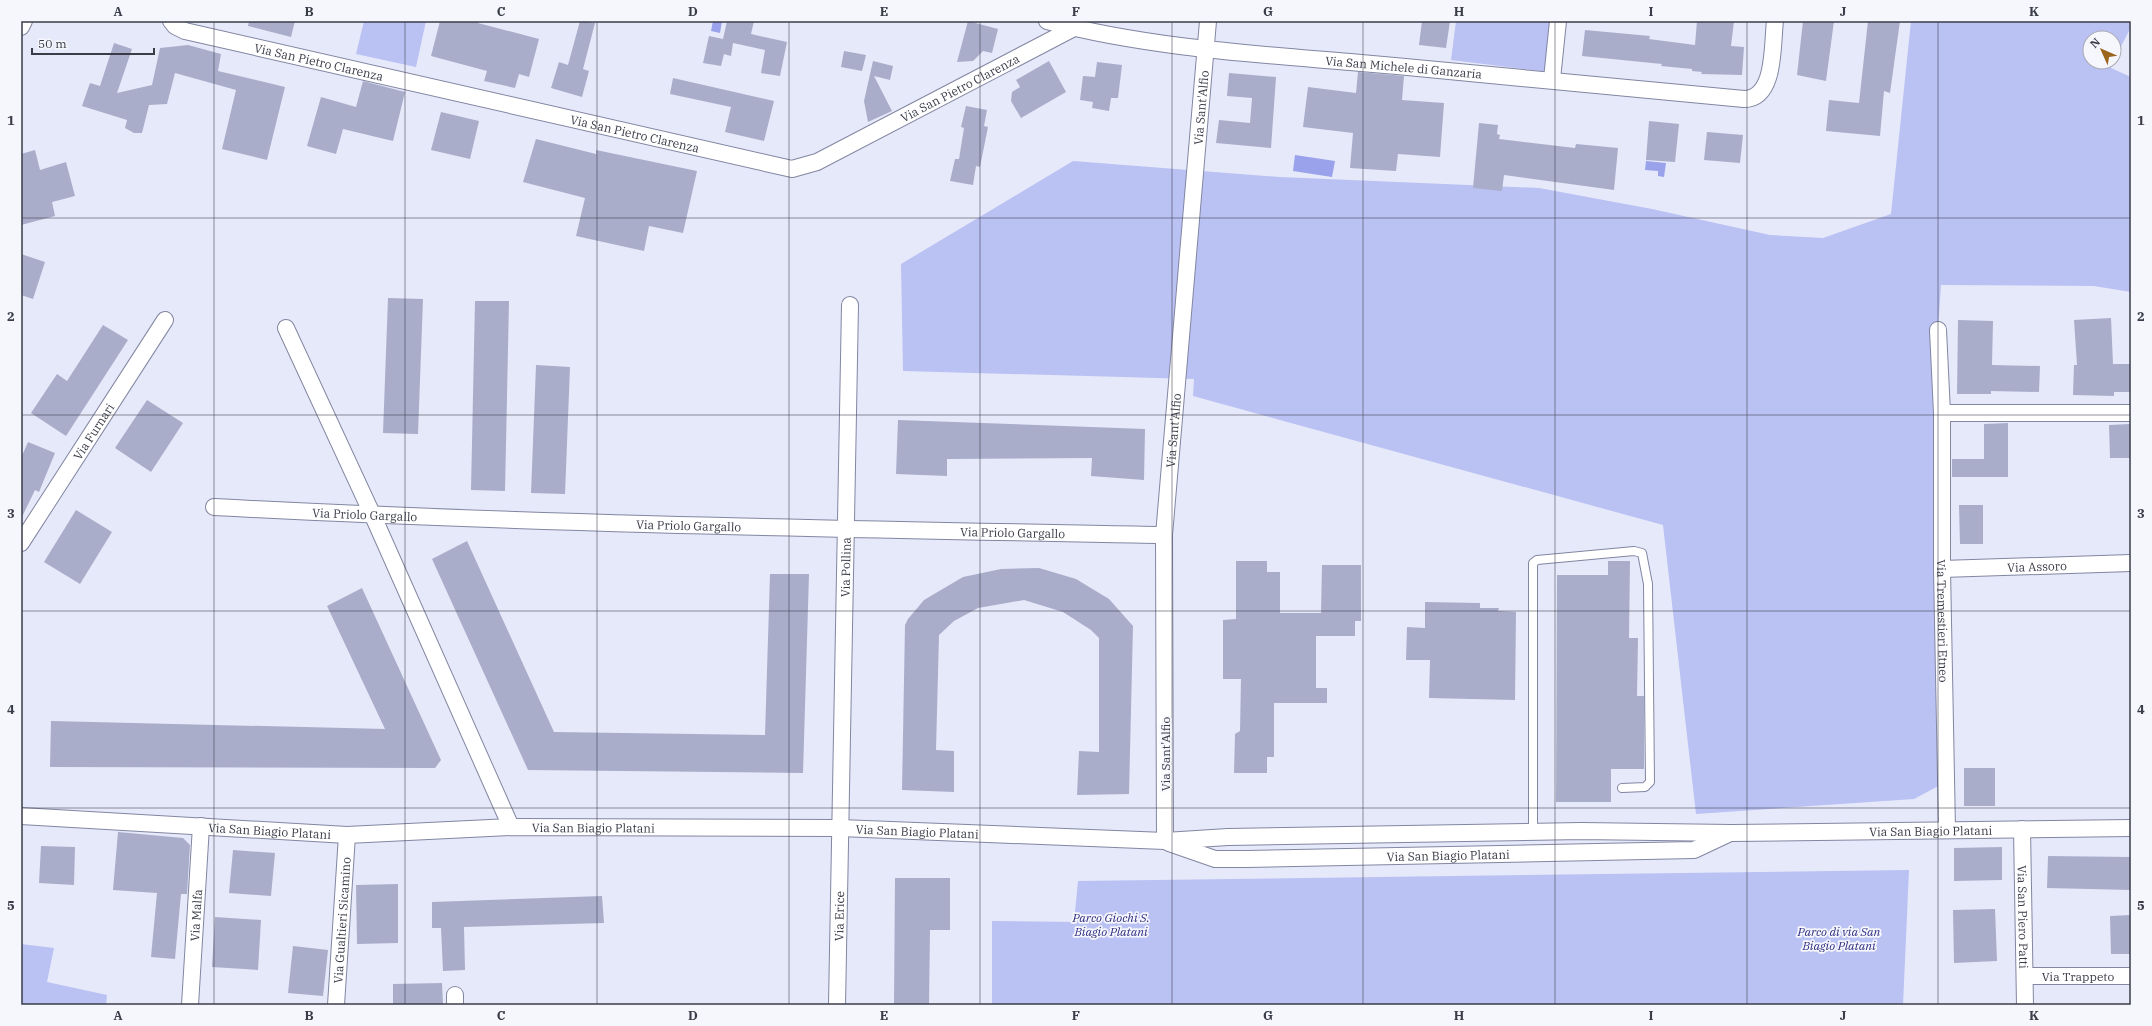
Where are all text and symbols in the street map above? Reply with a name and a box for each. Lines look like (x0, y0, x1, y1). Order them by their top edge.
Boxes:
text: A (113, 3, 123, 20)
text: B (304, 3, 314, 20)
text: C (497, 3, 506, 20)
text: D (688, 3, 698, 20)
text: E (880, 3, 888, 20)
text: F (1072, 3, 1080, 20)
text: G (1263, 3, 1273, 20)
text: H (1454, 3, 1465, 20)
text: I (1649, 3, 1654, 20)
text: J (1840, 3, 1847, 20)
text: K (2029, 3, 2039, 20)
scale bar (32, 30, 154, 56)
north arrow (2082, 30, 2122, 70)
text: N (2087, 35, 2103, 51)
text: 50 m (38, 36, 67, 51)
street label: Via San Pietro Clarenza (253, 40, 385, 83)
street label: Via San Pietro Clarenza (898, 50, 1022, 125)
street label: Via San Michele di Ganzaria (1325, 53, 1483, 81)
street label: Via Sant'Alfio (1190, 70, 1211, 145)
street label: Via San Pietro Clarenza (569, 111, 701, 155)
text: 1 (7, 112, 15, 129)
text: 1 (2137, 112, 2145, 129)
text: 2 (7, 308, 15, 325)
text: 2 (2137, 308, 2145, 325)
street label: Via Sant'Alfio (1162, 392, 1184, 468)
street label: Via Furnari (69, 400, 117, 462)
street label: Via Priolo Gargallo (312, 504, 418, 524)
text: 3 (7, 505, 15, 522)
text: 3 (2137, 505, 2145, 522)
street label: Via Priolo Gargallo (636, 516, 742, 534)
street label: Via Priolo Gargallo (960, 524, 1065, 541)
street label: Via Pollina (837, 536, 853, 597)
street label: Via Assoro (2007, 558, 2067, 574)
street label: Via Tremestieri Etneo (1935, 559, 1952, 683)
text: 4 (7, 701, 15, 718)
text: 4 (2137, 701, 2145, 718)
street label: Via Sant'Alfio (1158, 717, 1173, 791)
street label: Via San Biagio Platani (208, 819, 332, 842)
street label: Via San Biagio Platani (532, 820, 655, 835)
street label: Via San Biagio Platani (855, 821, 979, 841)
street label: Via San Biagio Platani (1869, 822, 1993, 839)
street label: Via San Biagio Platani (1387, 846, 1510, 864)
street label: Via Gualtieri Sicamino (330, 856, 353, 984)
street label: Via San Piero Patti (2015, 865, 2032, 969)
street label: Via Malfa (186, 888, 205, 942)
street label: Via Erice (831, 891, 847, 941)
text: 5 (7, 897, 15, 914)
text: 5 (2137, 897, 2145, 914)
park label: Parco Giochi S. Biagio Platani (1071, 910, 1150, 939)
park label: Parco di via San Biagio Platani (1797, 924, 1881, 953)
street label: Via Trappeto (2042, 969, 2115, 984)
text: A (113, 1007, 123, 1024)
text: B (304, 1007, 314, 1024)
text: C (497, 1007, 506, 1024)
text: D (688, 1007, 698, 1024)
text: E (880, 1007, 888, 1024)
text: F (1072, 1007, 1080, 1024)
text: G (1263, 1007, 1273, 1024)
text: H (1454, 1007, 1465, 1024)
text: I (1649, 1007, 1654, 1024)
text: J (1840, 1007, 1847, 1024)
text: K (2029, 1007, 2039, 1024)

